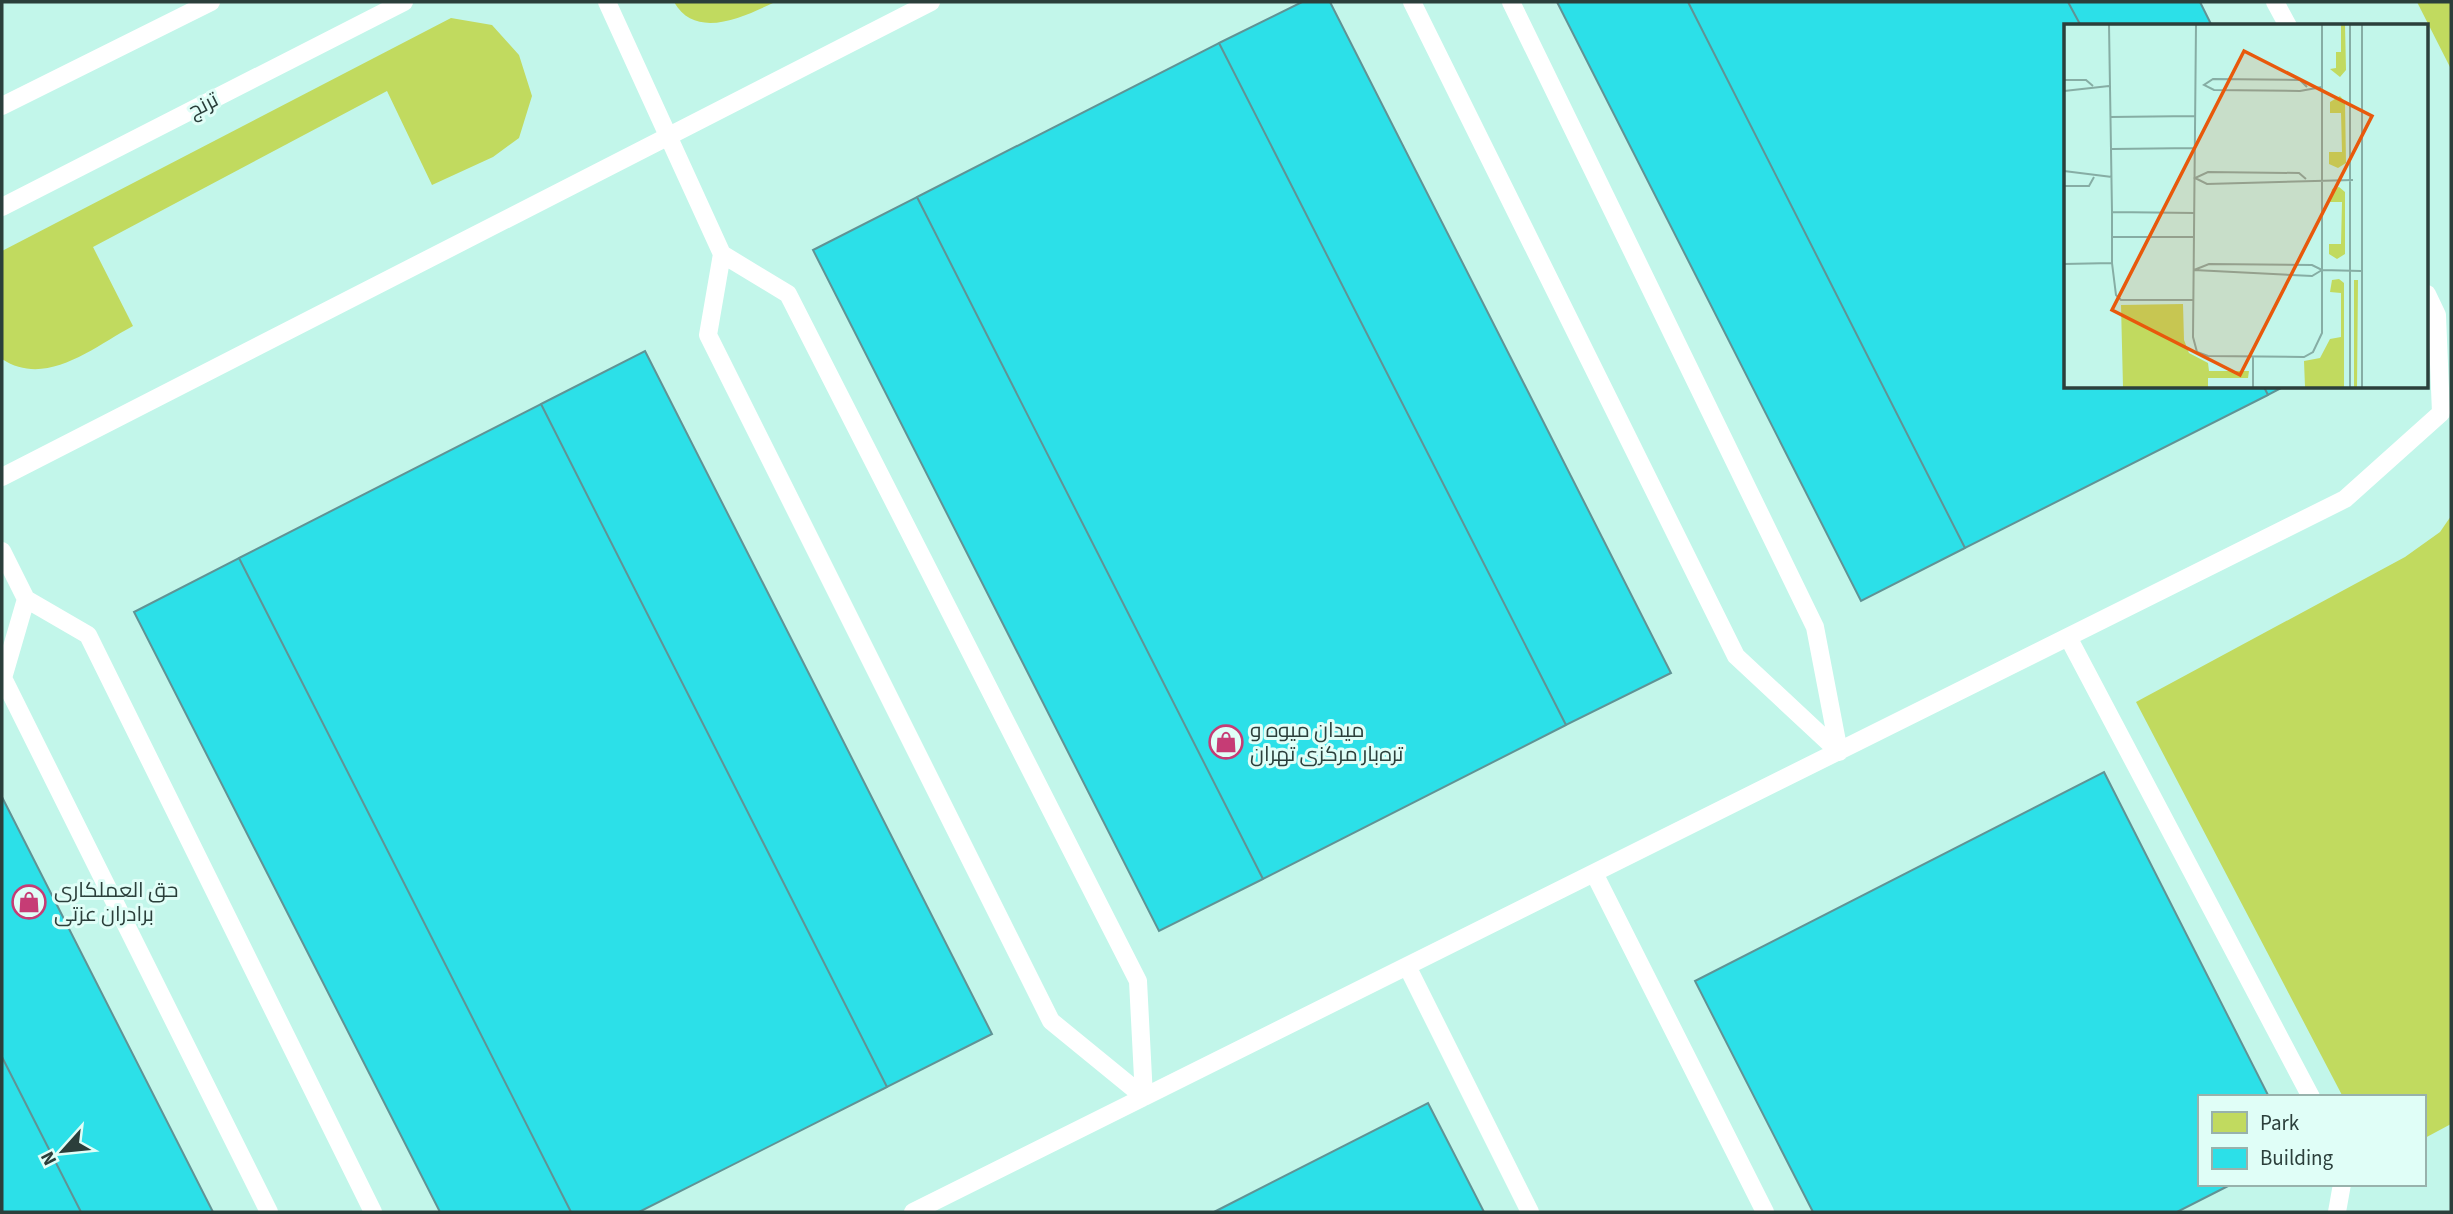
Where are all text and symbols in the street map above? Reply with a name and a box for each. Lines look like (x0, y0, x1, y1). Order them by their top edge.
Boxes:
inset map (2064, 24, 2428, 388)
street label: ترنج (183, 84, 224, 125)
place label: میدان میوه و تره‌بار مرکزی تهران (1250, 715, 1404, 769)
shop icon: میدان میوه و تره‌بار مرکزی تهران (1207, 723, 1245, 761)
place label: حق العملکاری برادران عزتی (54, 875, 178, 929)
shop icon: حق العملکاری برادران عزتی (10, 883, 48, 921)
legend (2198, 1095, 2425, 1186)
text: Park (2260, 1108, 2300, 1138)
north arrow (28, 1116, 98, 1186)
text: Building (2260, 1143, 2334, 1173)
text: N (34, 1146, 64, 1170)

